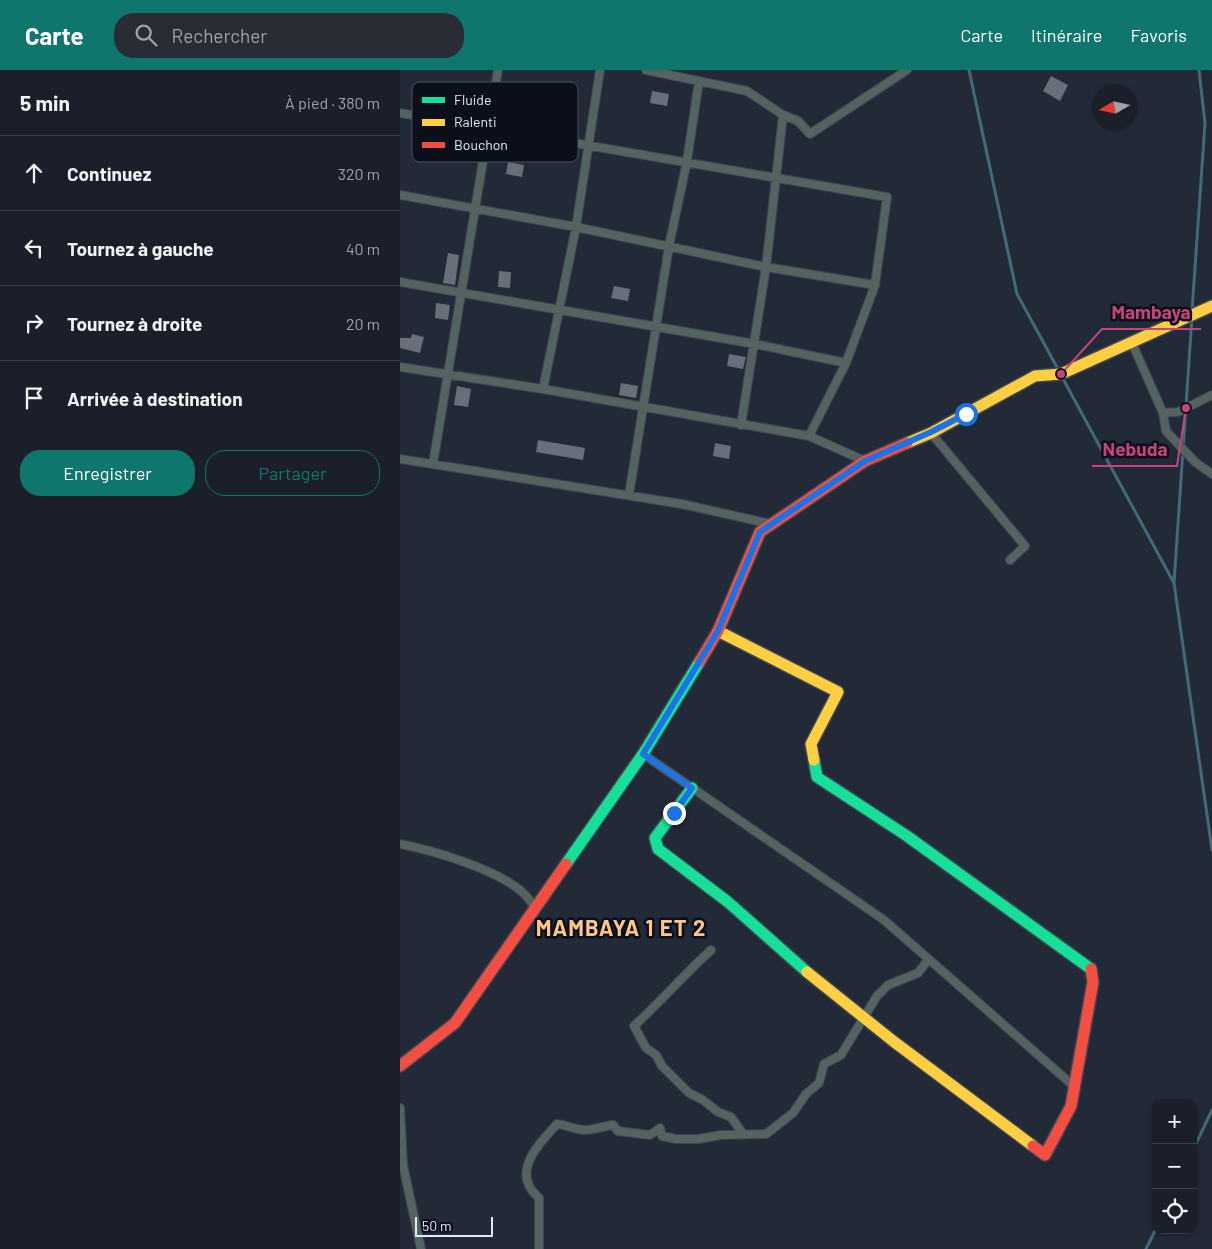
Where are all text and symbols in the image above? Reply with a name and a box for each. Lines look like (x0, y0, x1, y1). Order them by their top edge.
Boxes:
search box (114, 13, 464, 58)
text: Carte (25, 21, 84, 50)
icon: search (132, 21, 160, 49)
text: Rechercher (172, 24, 267, 47)
text: Carte (960, 24, 1003, 46)
text: Itinéraire (1031, 24, 1102, 46)
text: Favoris (1130, 24, 1187, 46)
legend (412, 82, 578, 162)
north arrow (1092, 85, 1137, 130)
text: 5 min (20, 90, 70, 115)
text: Fluide (454, 91, 491, 108)
text: À pied · 380 m (285, 93, 380, 112)
text: Ralenti (454, 113, 497, 130)
text: Bouchon (454, 136, 508, 153)
icon: ahead (20, 159, 48, 187)
text: Continuez (67, 162, 151, 185)
text: 320 m (338, 164, 380, 183)
icon: left (20, 234, 48, 262)
text: Tournez à gauche (67, 237, 214, 260)
text: 40 m (346, 239, 380, 258)
callout: Mambaya (1102, 295, 1201, 329)
text: Mambaya (1111, 300, 1191, 323)
icon: right (20, 309, 48, 337)
text: Tournez à droite (67, 312, 203, 335)
text: 20 m (346, 314, 380, 333)
icon: arrive (20, 384, 48, 412)
text: Arrivée à destination (67, 387, 243, 410)
route start (955, 403, 978, 426)
callout: Nebuda (1092, 432, 1177, 466)
text: Nebuda (1103, 437, 1167, 460)
button: Enregistrer (20, 450, 195, 496)
button: Partager (205, 450, 380, 496)
route end (663, 802, 686, 825)
district label: MAMBAYA 1 ET 2 (536, 914, 706, 940)
map controls (1152, 1099, 1197, 1234)
button: + (1152, 1099, 1197, 1144)
button: − (1152, 1144, 1197, 1189)
button: locate (1152, 1189, 1197, 1234)
scale bar (415, 1214, 492, 1237)
text: 50 m (422, 1217, 451, 1234)

